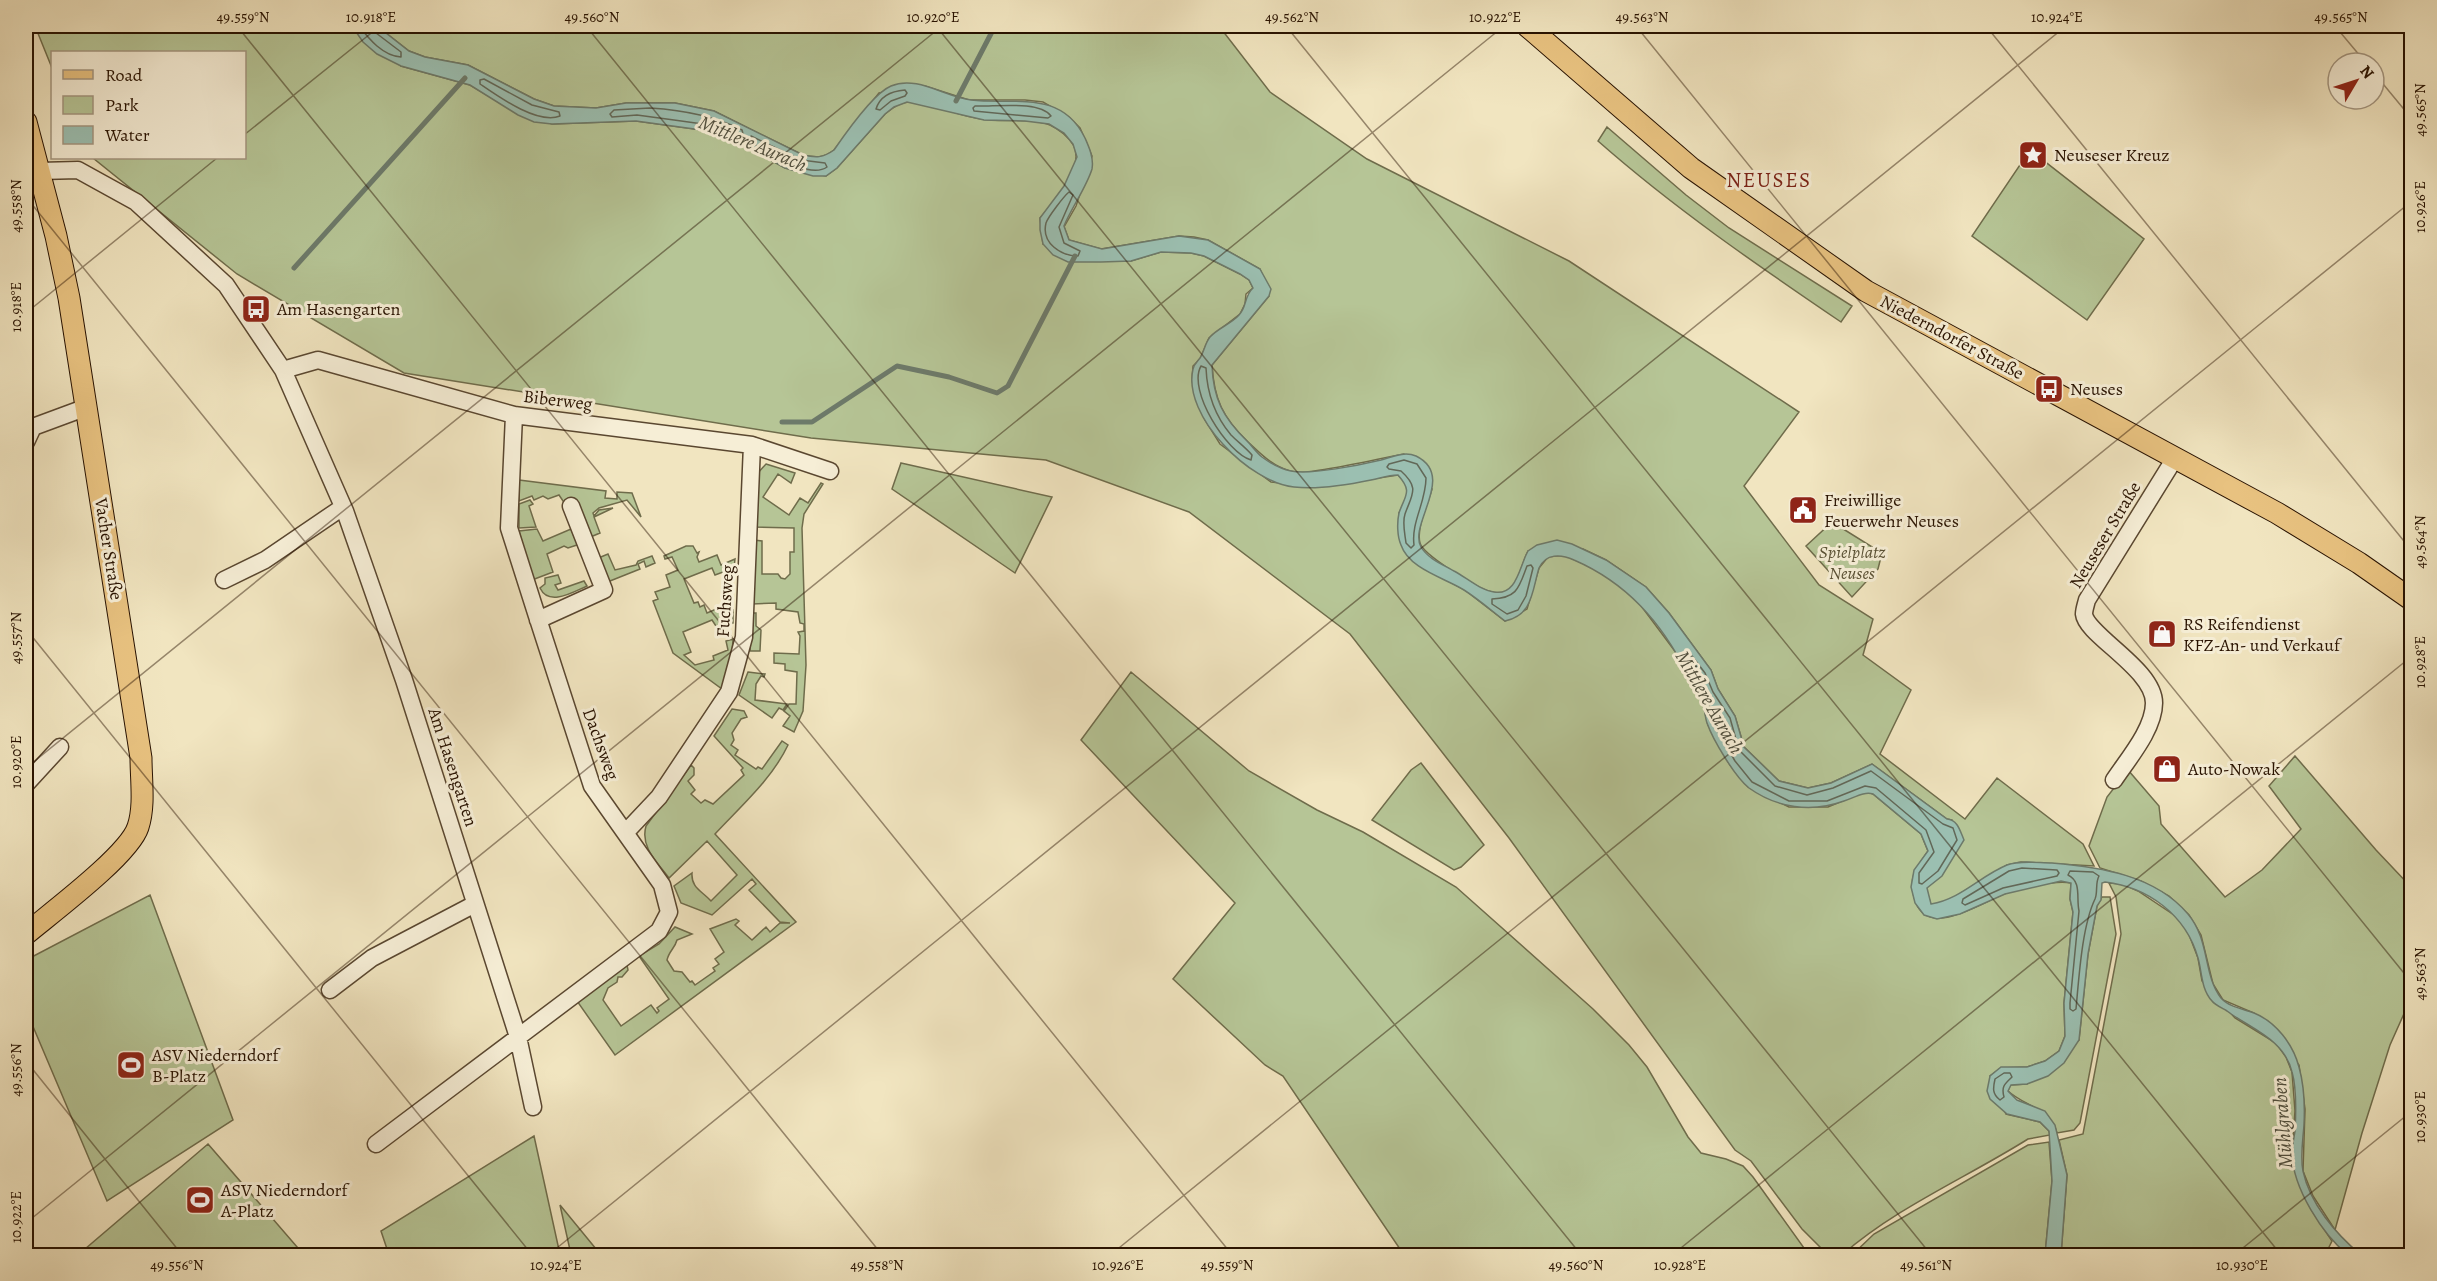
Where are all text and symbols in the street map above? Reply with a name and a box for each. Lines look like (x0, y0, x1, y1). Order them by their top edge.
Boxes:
text: 49.559°N (216, 7, 270, 27)
text: 10.918°E (346, 7, 396, 27)
text: 49.560°N (565, 7, 620, 27)
text: 10.920°E (906, 7, 960, 27)
text: 49.562°N (1265, 7, 1319, 27)
text: 10.922°E (1469, 7, 1521, 27)
text: 49.563°N (1615, 7, 1669, 27)
text: 10.924°E (2031, 7, 2083, 27)
text: 49.565°N (2314, 7, 2368, 27)
legend (51, 51, 246, 159)
north arrow (2326, 51, 2386, 111)
text: N (2355, 61, 2379, 84)
text: Road (105, 63, 143, 87)
text: 49.565°N (2410, 83, 2430, 137)
text: Park (105, 93, 139, 117)
water label: Mittlere Aurach (694, 109, 811, 178)
text: Water (104, 123, 150, 147)
place icon: Neuseser Kreuz (2017, 139, 2049, 171)
place label: Neuseser Kreuz (2054, 143, 2170, 167)
district label: NEUSES (1726, 166, 1812, 194)
text: 49.558°N (6, 179, 26, 233)
text: 10.926°E (2410, 181, 2430, 233)
text: 10.918°E (6, 282, 26, 332)
street label: Niederndorfer Straße (1876, 289, 2028, 385)
bus stop icon: Am Hasengarten (240, 293, 272, 325)
place label: Am Hasengarten (276, 297, 401, 321)
bus stop icon: Neuses (2033, 373, 2065, 405)
place label: Neuses (2070, 377, 2123, 401)
street label: Biberweg (522, 384, 594, 416)
street label: Neuseser Straße (2064, 477, 2146, 593)
place label: Freiwillige Feuerwehr Neuses (1824, 488, 1959, 533)
public building icon: Freiwillige Feuerwehr Neuses (1787, 494, 1819, 526)
street label: Vacher Straße (89, 495, 129, 602)
text: 49.564°N (2410, 515, 2430, 569)
park label: Spielplatz Neuses (1819, 540, 1886, 585)
street label: Fuchsweg (710, 564, 740, 638)
text: 49.557°N (6, 611, 26, 664)
place label: RS Reifendienst KFZ-An- und Verkauf (2183, 612, 2343, 657)
shop icon: RS Reifendienst KFZ-An- und Verkauf (2146, 618, 2178, 650)
text: 10.928°E (2410, 636, 2430, 688)
water label: Mittlere Aurach (1669, 646, 1750, 759)
street label: Am Hasengarten (422, 704, 484, 830)
street label: Dachsweg (577, 705, 625, 783)
text: 10.920°E (6, 735, 26, 789)
shop icon: Auto-Nowak (2151, 753, 2183, 785)
place label: Auto-Nowak (2187, 757, 2280, 781)
text: 49.563°N (2410, 947, 2430, 1001)
text: 49.556°N (6, 1043, 26, 1097)
place label: ASV Niederndorf B-Platz (151, 1043, 282, 1088)
sports icon: ASV Niederndorf B-Platz (115, 1049, 147, 1081)
water label: Mühlgraben (2266, 1076, 2299, 1170)
text: 10.930°E (2410, 1091, 2430, 1143)
place label: ASV Niederndorf A-Platz (220, 1178, 351, 1223)
sports icon: ASV Niederndorf A-Platz (184, 1184, 216, 1216)
text: 10.922°E (6, 1191, 26, 1243)
text: 49.556°N (150, 1255, 204, 1275)
text: 10.924°E (530, 1255, 582, 1275)
text: 49.558°N (850, 1255, 904, 1275)
text: 10.926°E (1092, 1255, 1144, 1275)
text: 49.559°N (1200, 1255, 1254, 1275)
text: 49.560°N (1549, 1255, 1604, 1275)
text: 10.928°E (1654, 1255, 1706, 1275)
text: 49.561°N (1900, 1255, 1952, 1275)
text: 10.930°E (2216, 1255, 2268, 1275)

